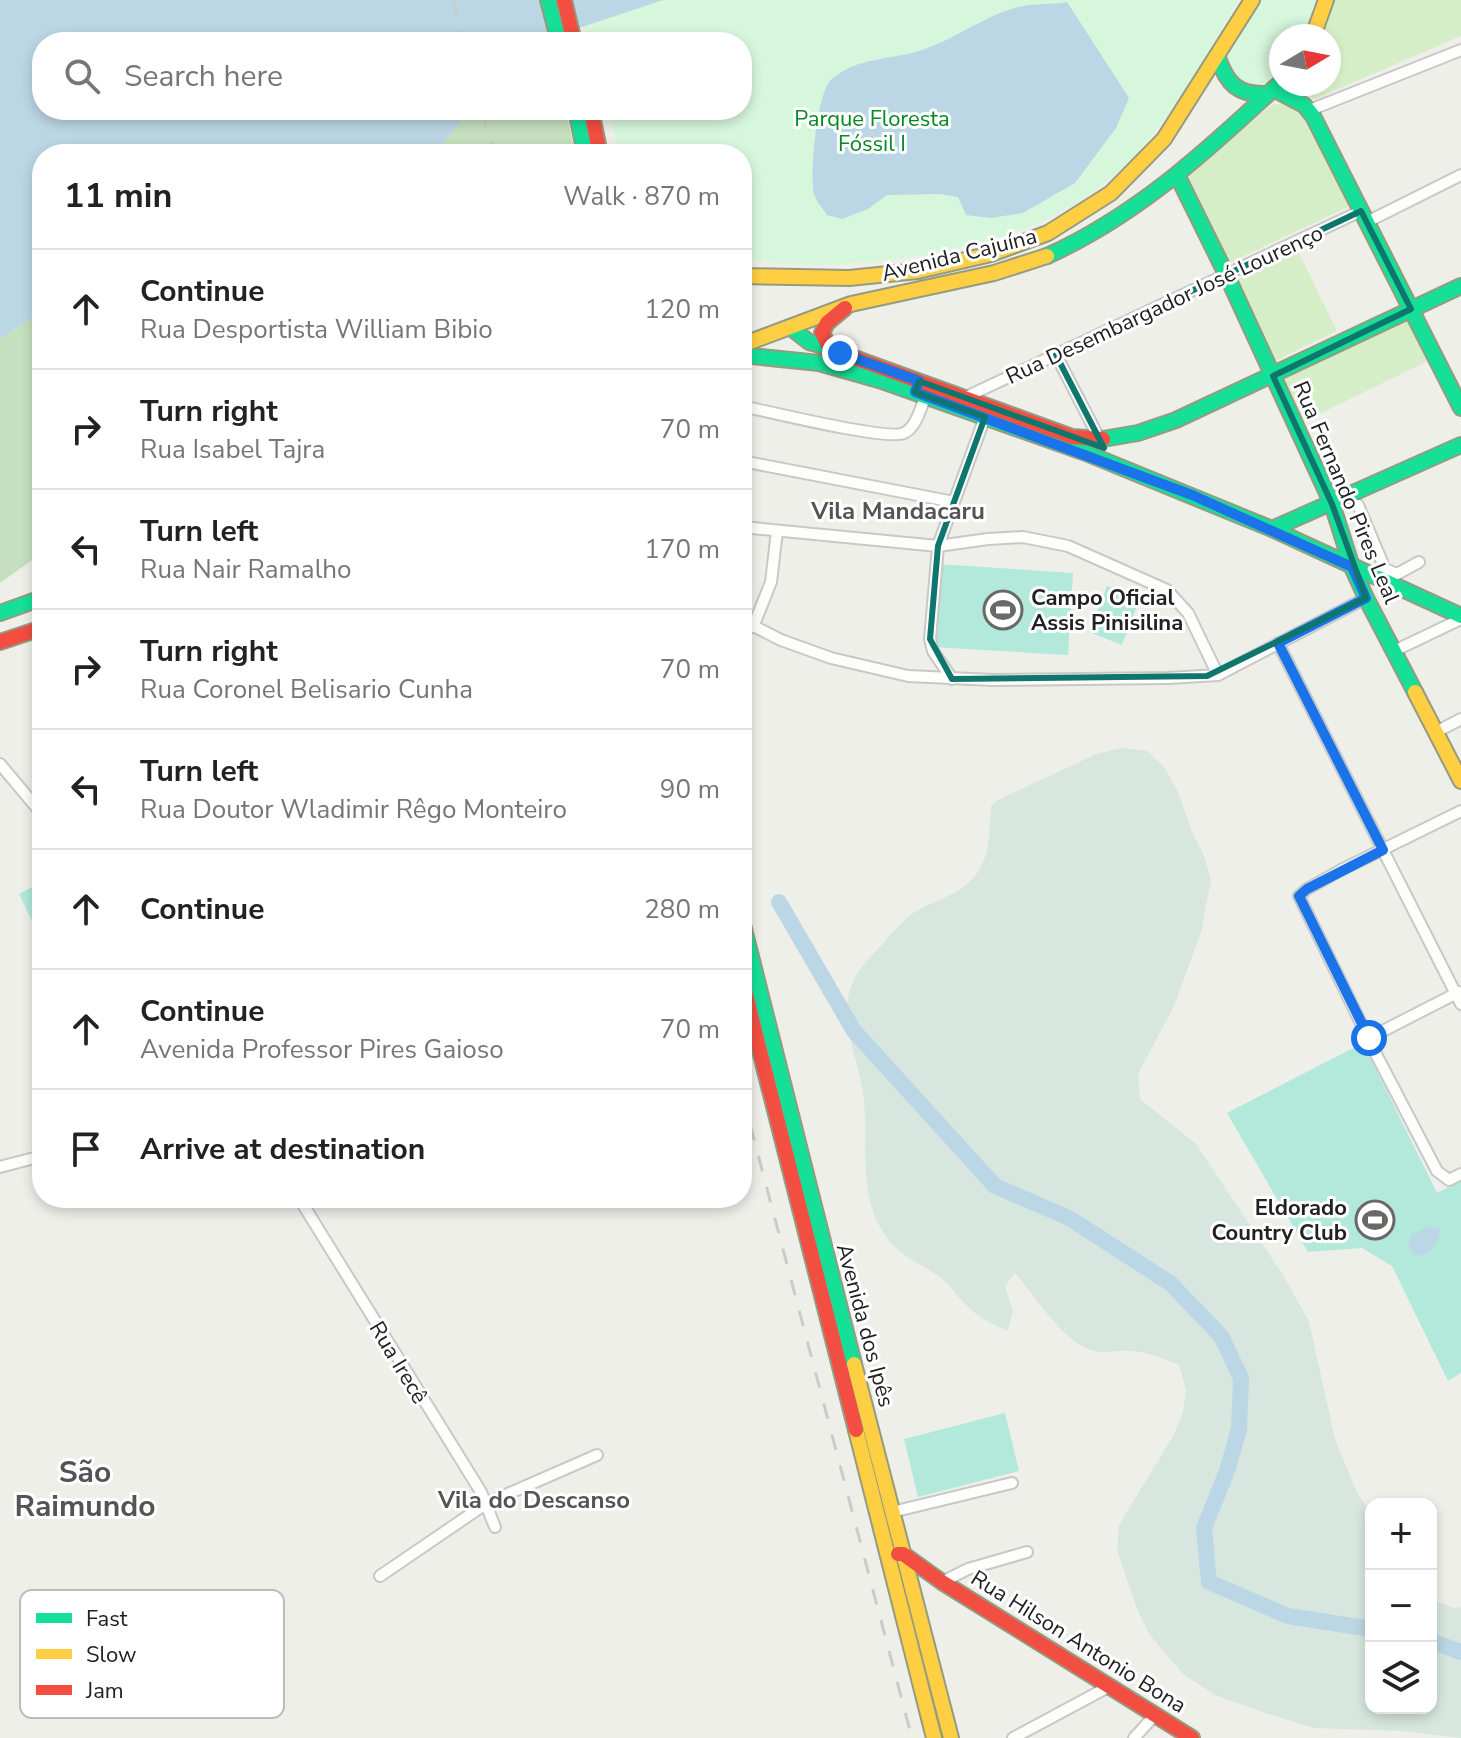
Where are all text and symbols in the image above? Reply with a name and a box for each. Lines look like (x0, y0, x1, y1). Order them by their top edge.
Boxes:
north arrow (1269, 24, 1341, 96)
search box (32, 32, 752, 120)
icon: search (60, 54, 104, 98)
text: Search here (124, 56, 283, 97)
park label: Parque Floresta Fóssil I (794, 104, 950, 159)
text: 11 min (64, 173, 172, 219)
text: Walk · 870 m (563, 179, 720, 214)
street label: Rua Desembargador José Lourenço (1001, 218, 1328, 392)
street label: Avenida Cajuína (878, 221, 1040, 289)
text: Continue (140, 271, 265, 312)
icon: ahead (64, 287, 108, 331)
text: 120 m (644, 292, 720, 327)
text: Rua Desportista William Bibio (140, 312, 493, 347)
route end (822, 335, 858, 371)
street label: Rua Fernando Pires Leal (1286, 376, 1407, 609)
text: Turn right (140, 391, 278, 432)
icon: right (64, 407, 108, 451)
text: 70 m (660, 412, 720, 447)
text: Rua Isabel Tajra (140, 432, 325, 467)
district label: Vila Mandacaru (810, 495, 985, 527)
text: Turn left (140, 511, 258, 552)
icon: left (64, 527, 108, 571)
text: 170 m (644, 532, 720, 567)
text: Rua Nair Ramalho (140, 552, 352, 587)
place label: Campo Oficial Assis Pinisilina (1031, 583, 1183, 638)
sports icon: Campo Oficial Assis Pinisilina (982, 589, 1024, 631)
text: Turn right (140, 631, 278, 672)
icon: right (64, 647, 108, 691)
text: 70 m (660, 652, 720, 687)
text: Rua Coronel Belisario Cunha (140, 672, 473, 707)
text: Turn left (140, 751, 258, 792)
icon: left (64, 767, 108, 811)
text: 90 m (660, 772, 720, 807)
text: Rua Doutor Wladimir Rêgo Monteiro (140, 792, 567, 827)
icon: ahead (64, 887, 108, 931)
text: Continue (140, 889, 265, 930)
text: 280 m (644, 892, 720, 927)
text: Continue (140, 991, 265, 1032)
icon: ahead (64, 1007, 108, 1051)
text: 70 m (660, 1012, 720, 1047)
route start (1351, 1020, 1387, 1056)
text: Avenida Professor Pires Gaioso (140, 1032, 504, 1067)
icon: arrive (64, 1127, 108, 1171)
text: Arrive at destination (140, 1129, 425, 1170)
place label: Eldorado Country Club (1211, 1193, 1347, 1248)
sports icon: Eldorado Country Club (1354, 1199, 1396, 1241)
street label: Avenida dos Ipês (829, 1240, 901, 1410)
street label: Rua Irecê (362, 1316, 434, 1409)
district label: São Raimundo (15, 1452, 156, 1527)
district label: Vila do Descanso (437, 1484, 630, 1516)
map controls (1365, 1498, 1437, 1714)
button: + (1365, 1498, 1437, 1570)
street label: Rua Hilson Antonio Bona (965, 1563, 1192, 1720)
button: − (1365, 1570, 1437, 1642)
legend (20, 1590, 284, 1718)
text: Fast (86, 1604, 128, 1634)
text: Slow (86, 1640, 137, 1670)
button: layers (1365, 1642, 1437, 1714)
text: Jam (85, 1676, 124, 1706)

